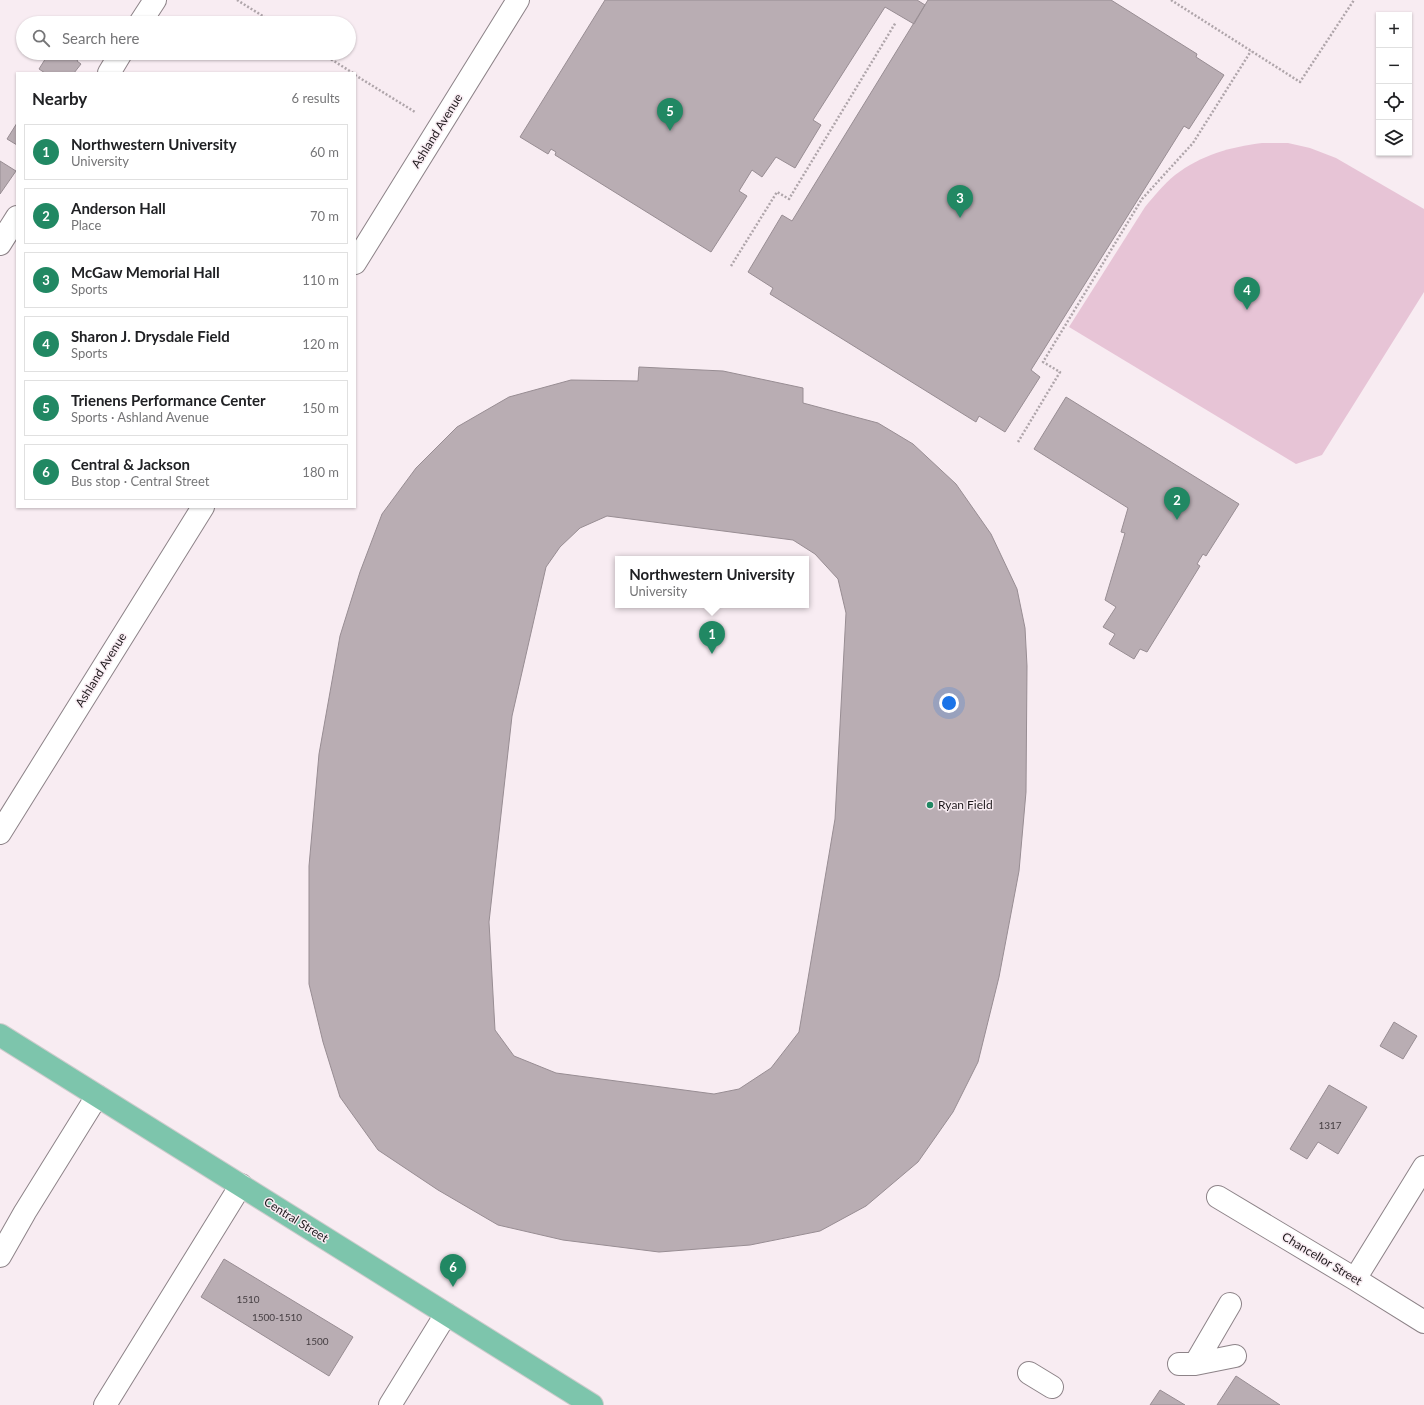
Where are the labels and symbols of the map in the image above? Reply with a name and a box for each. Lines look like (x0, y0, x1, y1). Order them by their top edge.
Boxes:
street label: Ashland Avenue (408, 91, 465, 171)
pin: 5 (657, 98, 683, 131)
pin: 3 (947, 185, 973, 218)
pin: 4 (1234, 277, 1260, 310)
pin: 2 (1164, 487, 1190, 520)
pin: 1 (699, 621, 725, 654)
street label: Ashland Avenue (72, 630, 129, 710)
your location (939, 693, 959, 713)
place label: Ryan Field (938, 797, 993, 812)
marker: Ryan Field (925, 800, 935, 810)
house number: 1317 (1318, 1119, 1342, 1131)
street label: Central Street (261, 1194, 332, 1246)
street label: Chancellor Street (1280, 1229, 1366, 1289)
pin: 6 (440, 1254, 466, 1287)
house number: 1510 (236, 1293, 260, 1305)
house number: 1500-1510 (252, 1311, 302, 1323)
house number: 1500 (305, 1335, 329, 1347)

